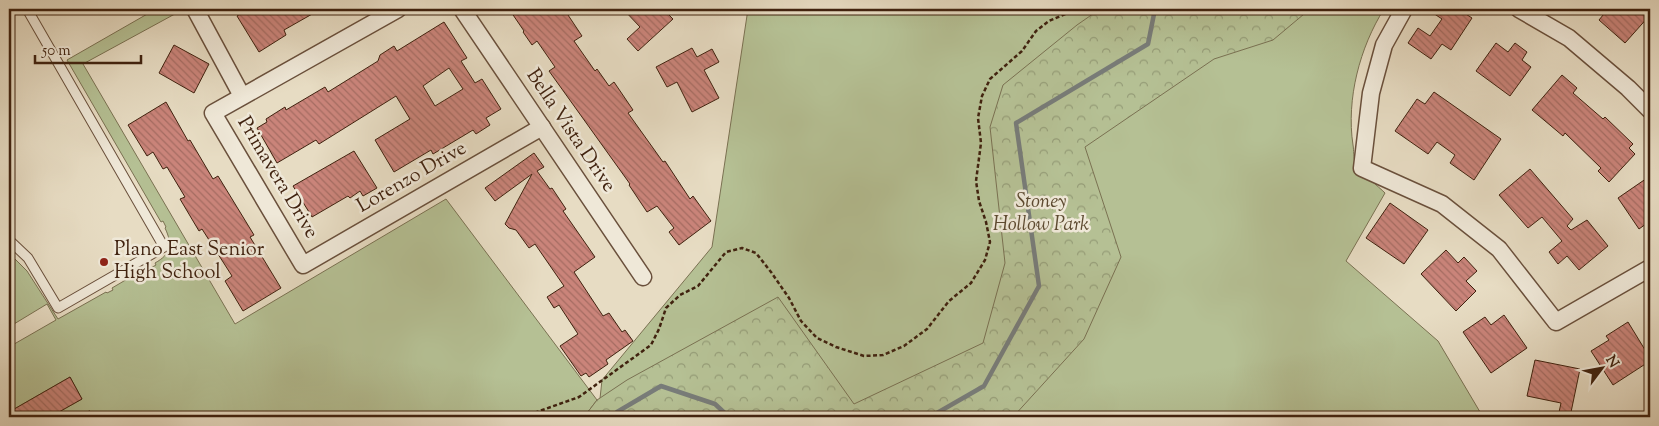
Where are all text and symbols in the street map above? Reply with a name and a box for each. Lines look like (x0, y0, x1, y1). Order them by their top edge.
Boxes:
scale bar (35, 32, 141, 64)
text: 50 m (41, 41, 71, 62)
street label: Bella Vista Drive (518, 63, 622, 199)
street label: Primavera Drive (229, 111, 325, 245)
street label: Lorenzo Drive (352, 135, 472, 221)
park label: Stoney Hollow Park (993, 188, 1089, 240)
place label: Plano East Senior High School (114, 236, 265, 288)
marker: Plano East Senior High School (98, 256, 110, 268)
north arrow (1576, 344, 1626, 394)
text: N (1600, 352, 1623, 372)

